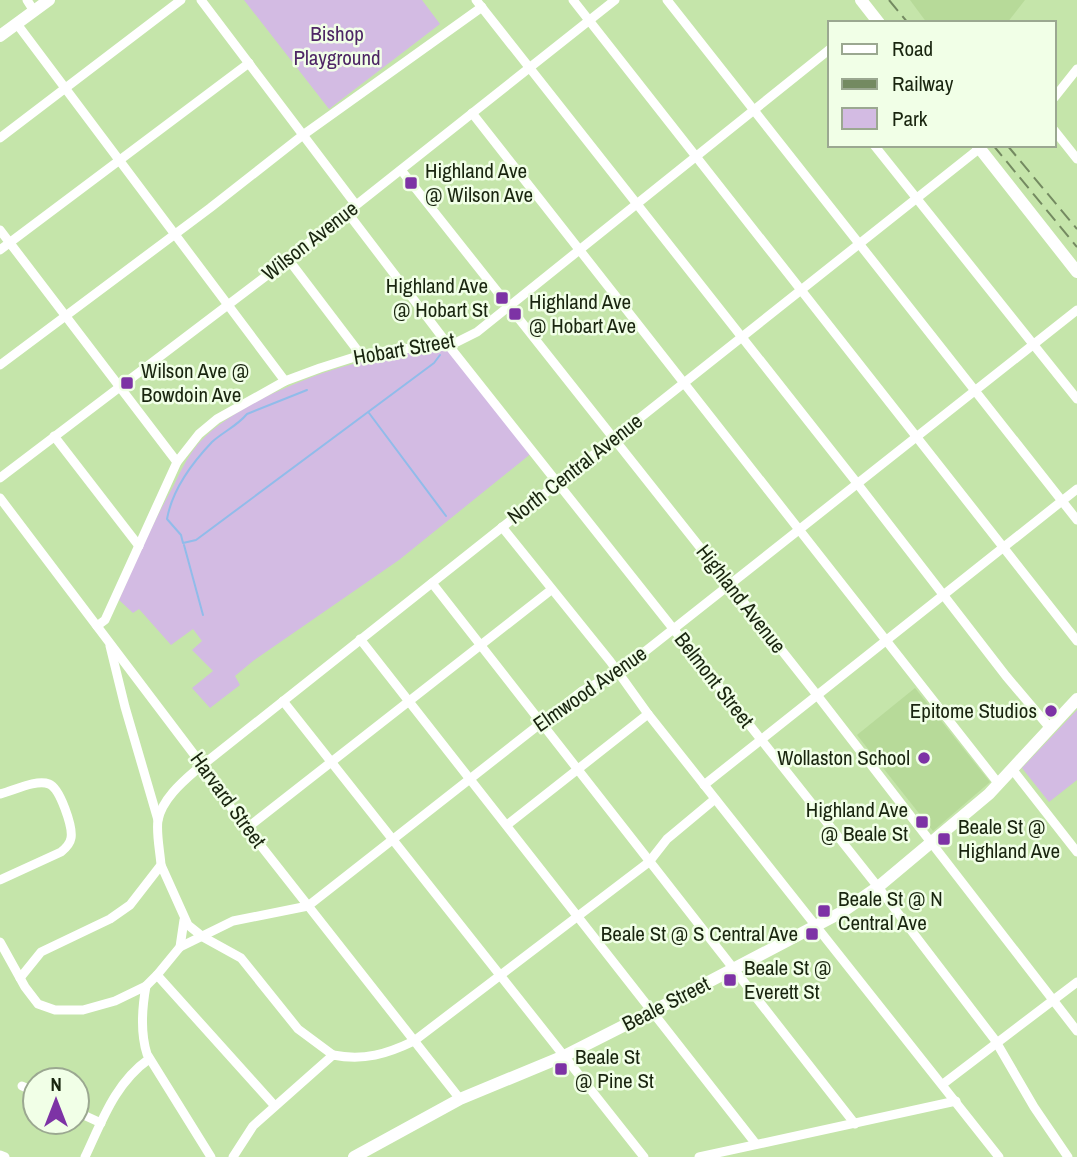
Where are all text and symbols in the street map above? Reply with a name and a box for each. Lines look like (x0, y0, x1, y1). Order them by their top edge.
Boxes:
park label: Bishop Playground (293, 19, 381, 72)
legend (828, 21, 1056, 147)
text: Road (892, 34, 933, 63)
text: Railway (892, 69, 954, 98)
text: Park (892, 104, 928, 133)
place label: Highland Ave @ Wilson Ave (425, 156, 533, 209)
marker: Highland Ave @ Wilson Ave (403, 175, 419, 191)
street label: Wilson Avenue (256, 194, 364, 287)
place label: Highland Ave @ Hobart St (386, 271, 488, 324)
place label: Highland Ave @ Hobart Ave (529, 287, 636, 340)
marker: Highland Ave @ Hobart St (494, 290, 510, 306)
marker: Highland Ave @ Hobart Ave (507, 306, 523, 322)
street label: Hobart Street (351, 325, 457, 372)
place label: Wilson Ave @ Bowdoin Ave (141, 356, 249, 409)
marker: Wilson Ave @ Bowdoin Ave (119, 375, 135, 391)
street label: North Central Avenue (501, 407, 648, 531)
street label: Highland Avenue (690, 538, 793, 659)
street label: Belmont Street (668, 626, 761, 734)
street label: Elmwood Avenue (527, 639, 652, 739)
place label: Epitome Studios (910, 696, 1037, 725)
marker: Epitome Studios (1043, 703, 1059, 719)
place label: Wollaston School (777, 743, 910, 772)
street label: Harvard Street (184, 746, 273, 854)
marker: Wollaston School (916, 750, 932, 766)
place label: Highland Ave @ Beale St (806, 795, 908, 848)
place label: Beale St @ Highland Ave (958, 812, 1060, 865)
marker: Highland Ave @ Beale St (914, 814, 930, 830)
marker: Beale St @ Highland Ave (936, 831, 952, 847)
place label: Beale St @ N Central Ave (838, 884, 943, 937)
marker: Beale St @ N Central Ave (816, 903, 832, 919)
place label: Beale St @ S Central Ave (601, 919, 798, 948)
marker: Beale St @ S Central Ave (804, 926, 820, 942)
place label: Beale St @ Everett St (744, 953, 831, 1006)
street label: Beale Street (617, 969, 715, 1038)
marker: Beale St @ Everett St (722, 972, 738, 988)
place label: Beale St @ Pine St (575, 1042, 654, 1095)
marker: Beale St @ Pine St (553, 1061, 569, 1077)
north arrow (21, 1066, 91, 1136)
text: N (50, 1071, 62, 1097)

